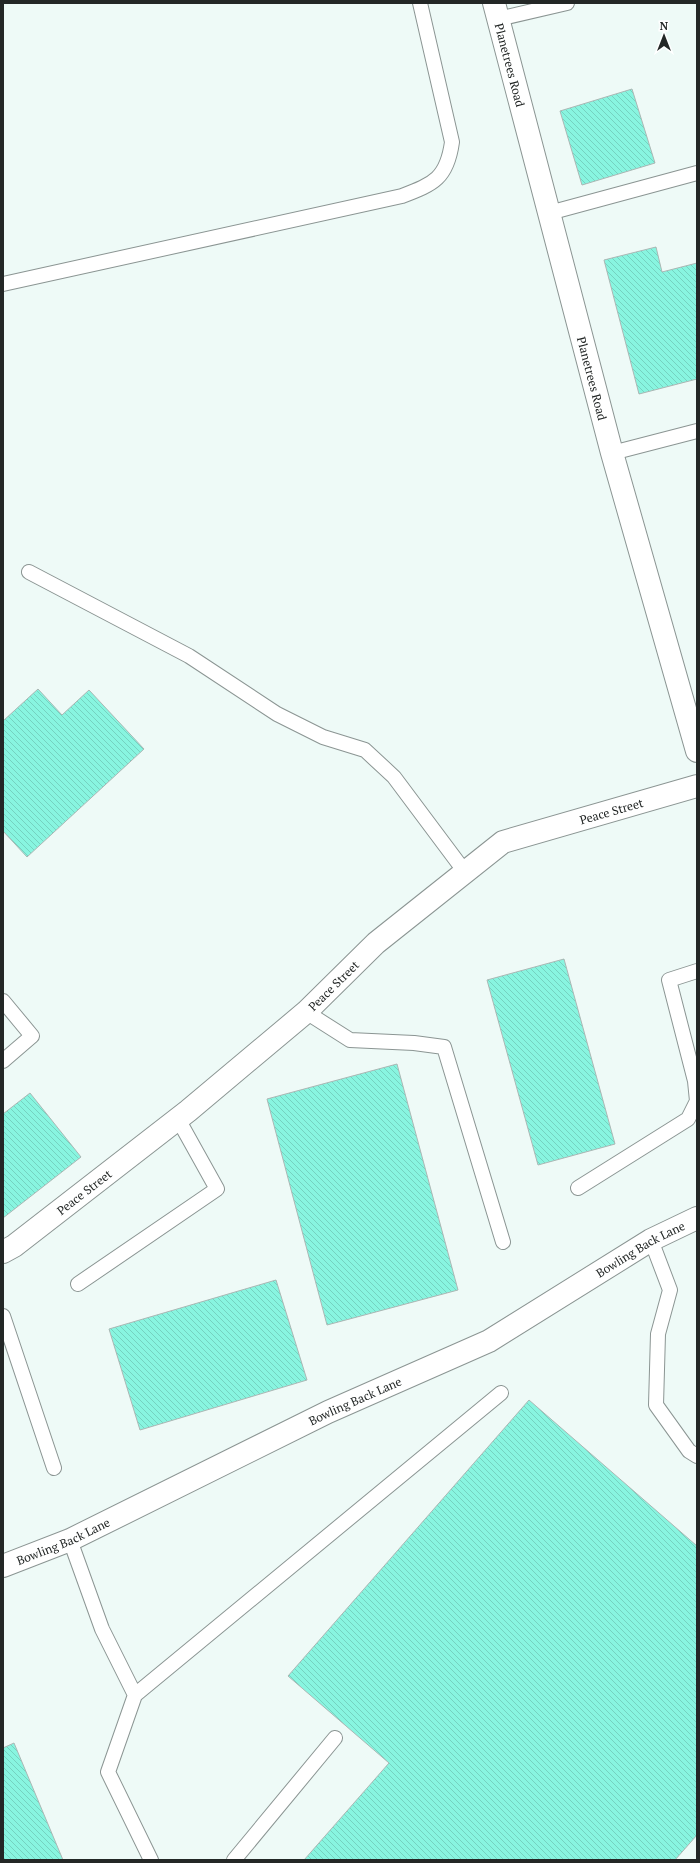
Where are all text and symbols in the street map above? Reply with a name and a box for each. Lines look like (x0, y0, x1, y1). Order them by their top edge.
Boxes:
north arrow (644, 16, 684, 56)
text: N (660, 19, 669, 33)
street label: Planetrees Road (492, 21, 528, 109)
street label: Planetrees Road (574, 335, 611, 422)
street label: Peace Street (578, 794, 645, 827)
street label: Peace Street (305, 957, 362, 1013)
street label: Peace Street (54, 1165, 115, 1218)
street label: Bowling Back Lane (593, 1218, 687, 1280)
street label: Bowling Back Lane (306, 1373, 404, 1428)
street label: Bowling Back Lane (14, 1514, 112, 1568)

